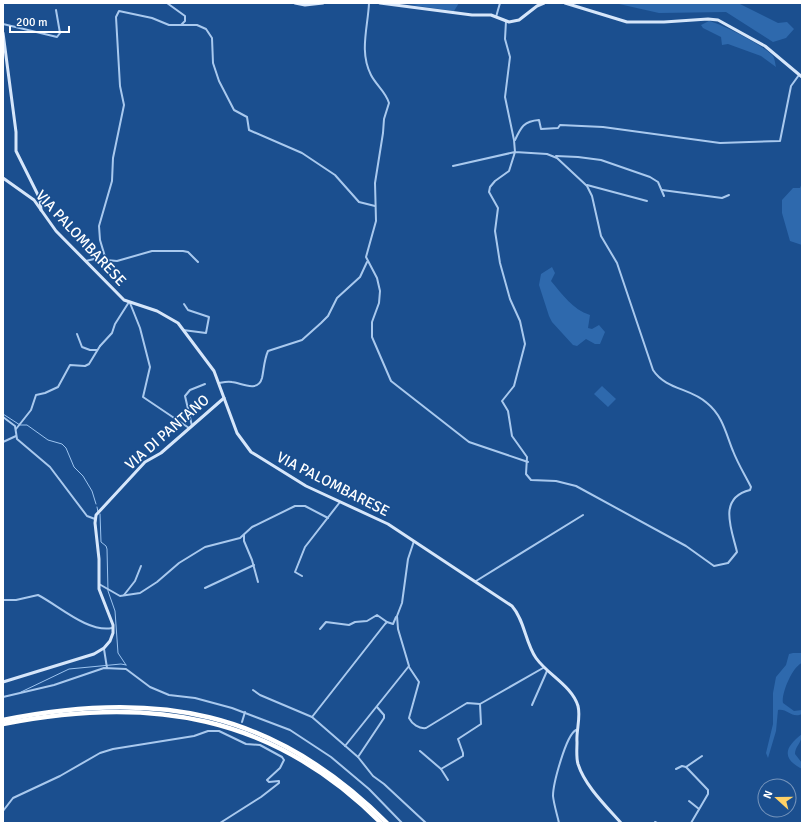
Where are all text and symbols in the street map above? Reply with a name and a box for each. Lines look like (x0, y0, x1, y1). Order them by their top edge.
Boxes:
scale bar (10, 8, 69, 34)
text: 200 m (16, 15, 48, 30)
street label: VIA PALOMBARESE (32, 186, 130, 290)
street label: VIA DI PANTANO (121, 390, 213, 473)
street label: VIA PALOMBARESE (274, 448, 392, 520)
north arrow (757, 778, 797, 818)
text: N (761, 789, 776, 800)

